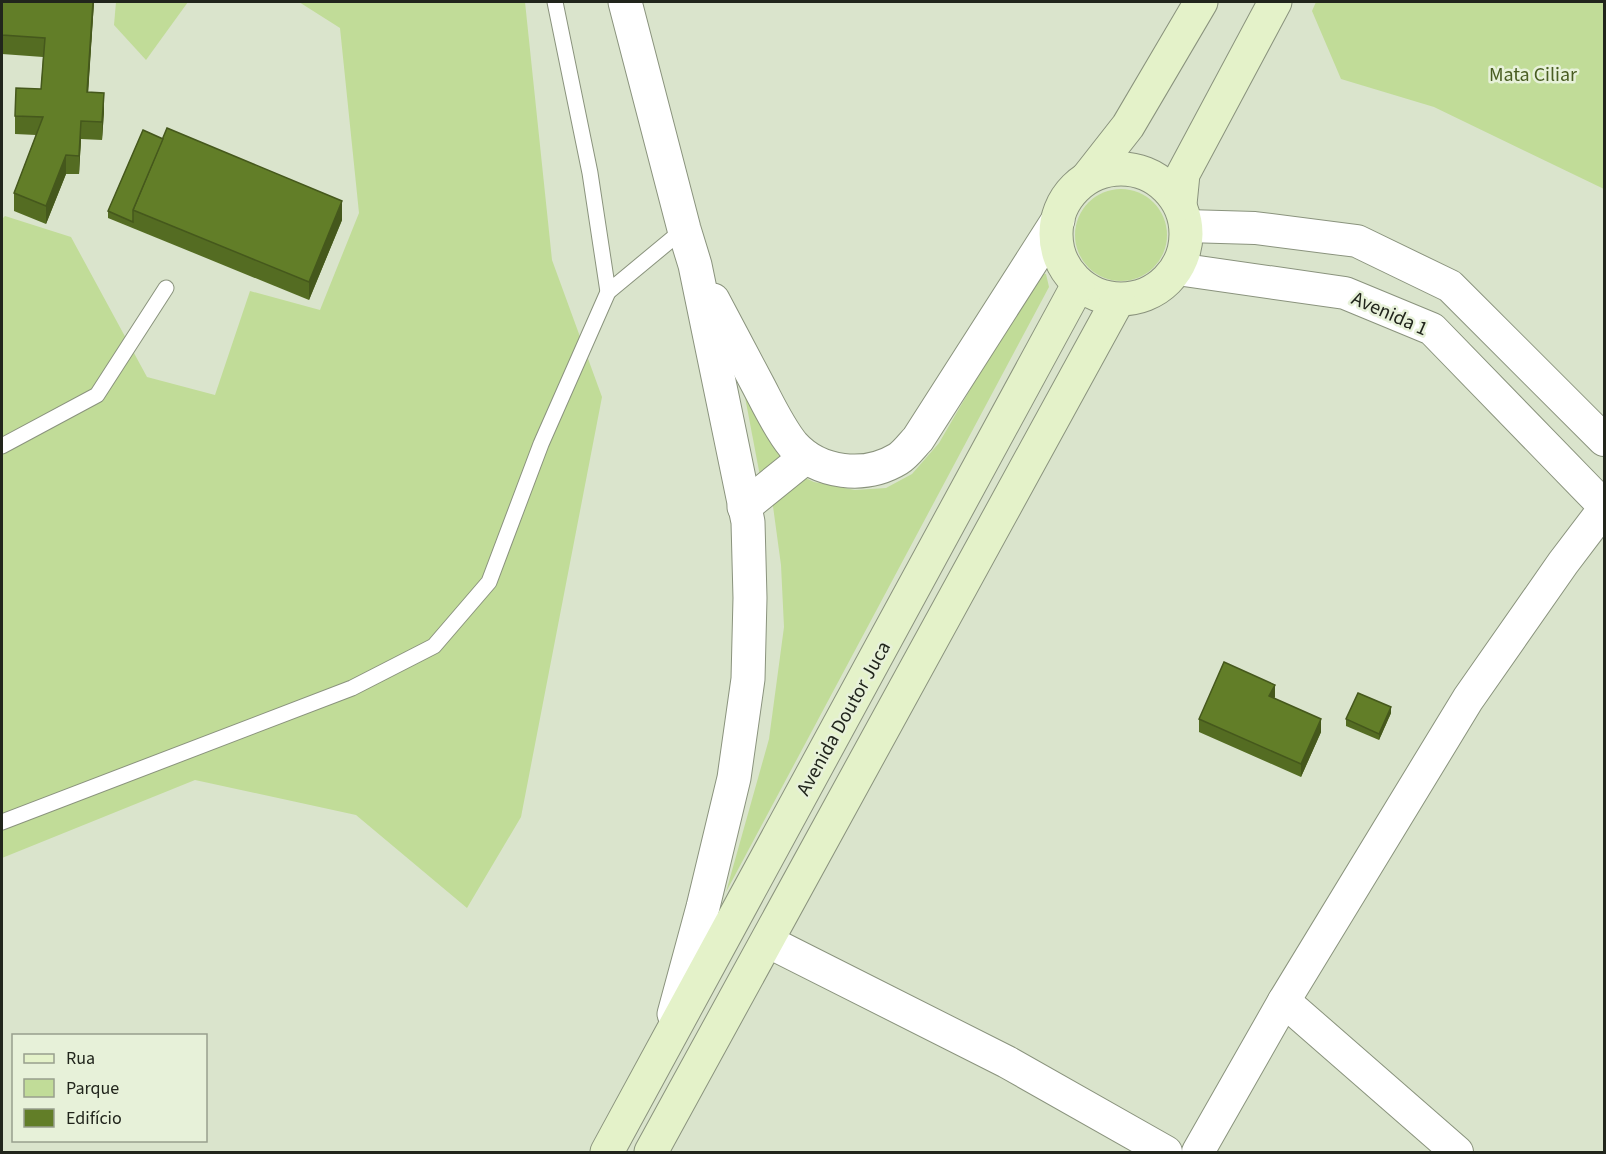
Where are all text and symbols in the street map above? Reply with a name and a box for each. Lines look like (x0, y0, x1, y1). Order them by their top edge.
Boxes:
park label: Mata Ciliar (1489, 61, 1577, 89)
street label: Avenida 1 (1347, 285, 1432, 343)
street label: Avenida Doutor Juca (790, 636, 898, 801)
legend (12, 1034, 207, 1142)
text: Rua (66, 1046, 95, 1071)
text: Parque (66, 1076, 119, 1101)
text: Edifício (66, 1106, 122, 1131)

